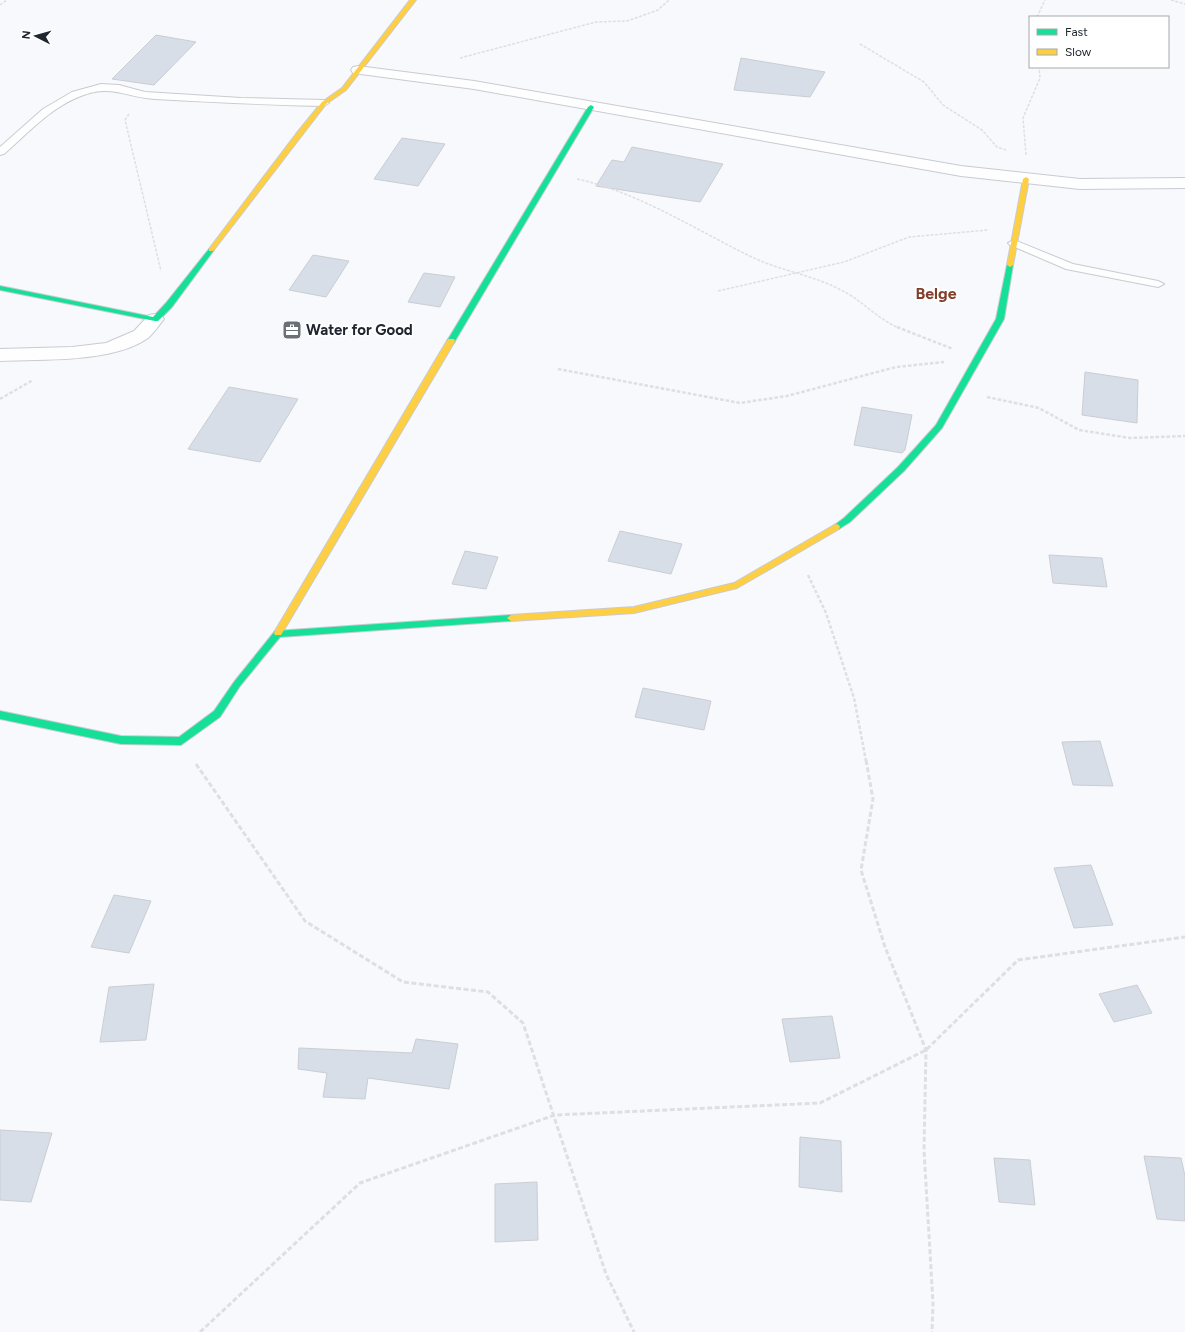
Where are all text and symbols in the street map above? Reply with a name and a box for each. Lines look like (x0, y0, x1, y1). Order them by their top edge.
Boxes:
north arrow (16, 16, 56, 56)
legend (1029, 16, 1169, 68)
text: Fast (1065, 25, 1088, 39)
text: N (20, 30, 33, 40)
text: Slow (1065, 45, 1092, 59)
district label: Belge (915, 284, 957, 303)
office icon: Water for Good (281, 319, 303, 341)
place label: Water for Good (306, 321, 413, 339)

